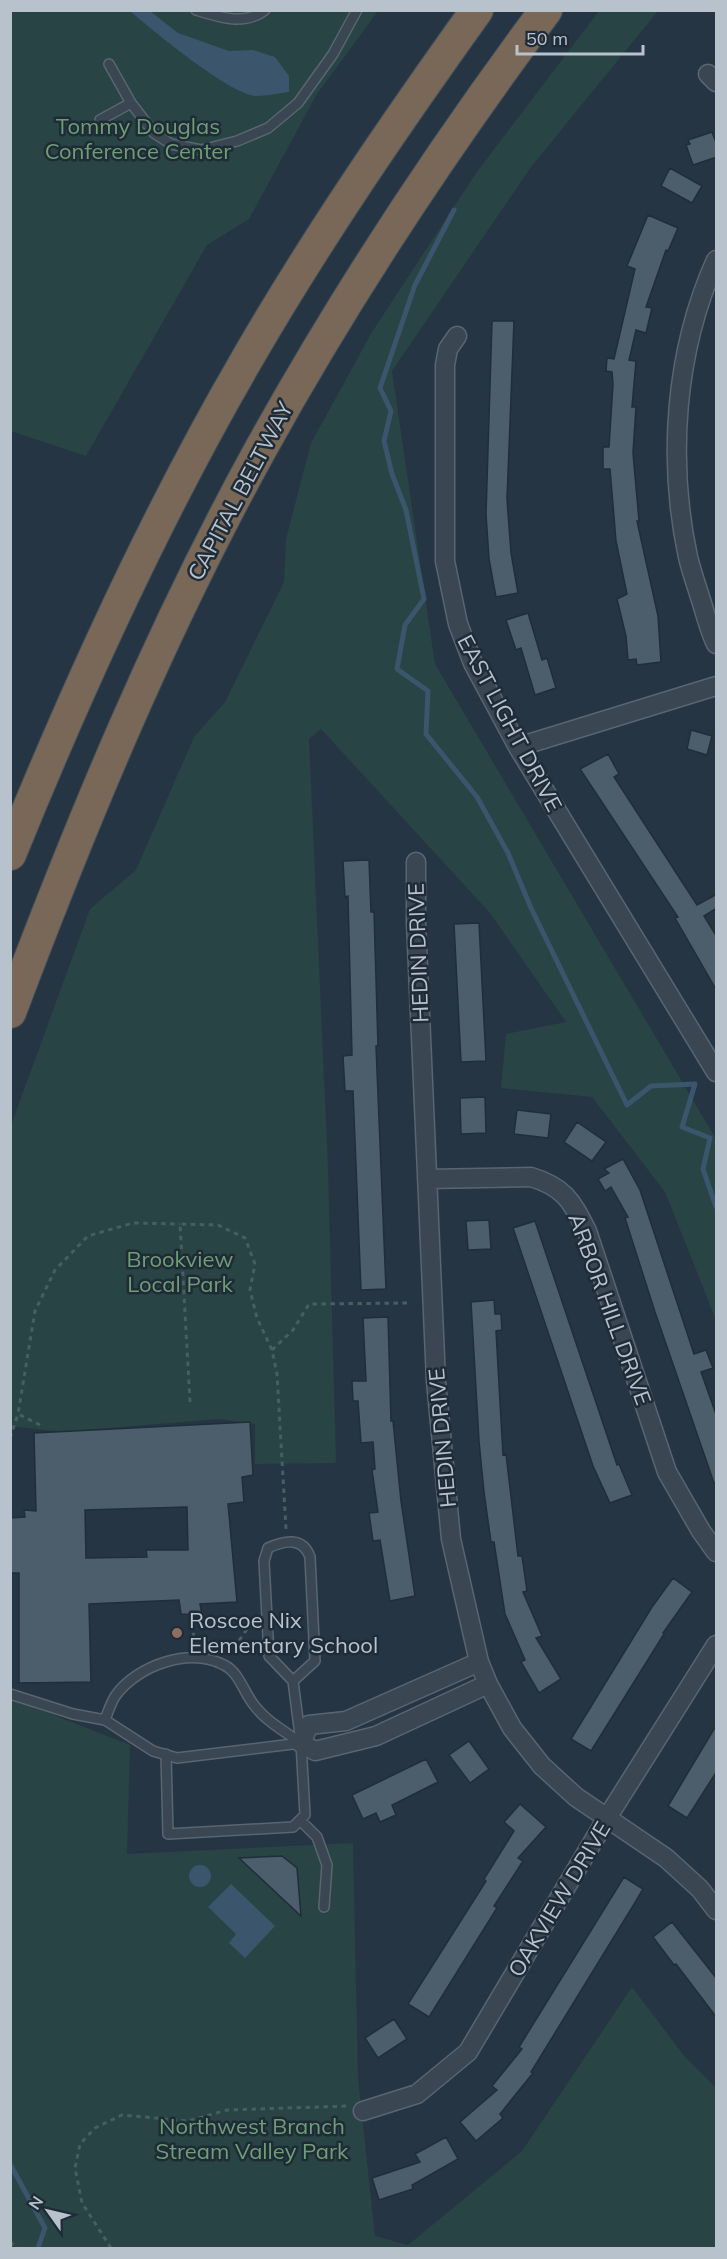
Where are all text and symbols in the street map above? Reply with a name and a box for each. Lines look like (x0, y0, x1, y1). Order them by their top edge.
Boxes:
scale bar (517, 18, 643, 56)
text: 50 m (526, 27, 568, 50)
park label: Tommy Douglas Conference Center (45, 112, 231, 165)
street label: CAPITAL BELTWAY (181, 396, 299, 585)
street label: EAST LIGHT DRIVE (452, 630, 568, 816)
street label: HEDIN DRIVE (402, 883, 434, 1023)
street label: ARBOR HILL DRIVE (562, 1209, 658, 1409)
park label: Brookview Local Park (127, 1245, 234, 1298)
street label: HEDIN DRIVE (422, 1367, 462, 1509)
place label: Roscoe Nix Elementary School (189, 1606, 378, 1659)
marker: Roscoe Nix Elementary School (170, 1626, 184, 1640)
street label: OAKVIEW DRIVE (502, 1816, 616, 1982)
park label: Northwest Branch Stream Valley Park (156, 2112, 349, 2165)
north arrow (18, 2181, 78, 2241)
text: N (24, 2192, 47, 2213)

